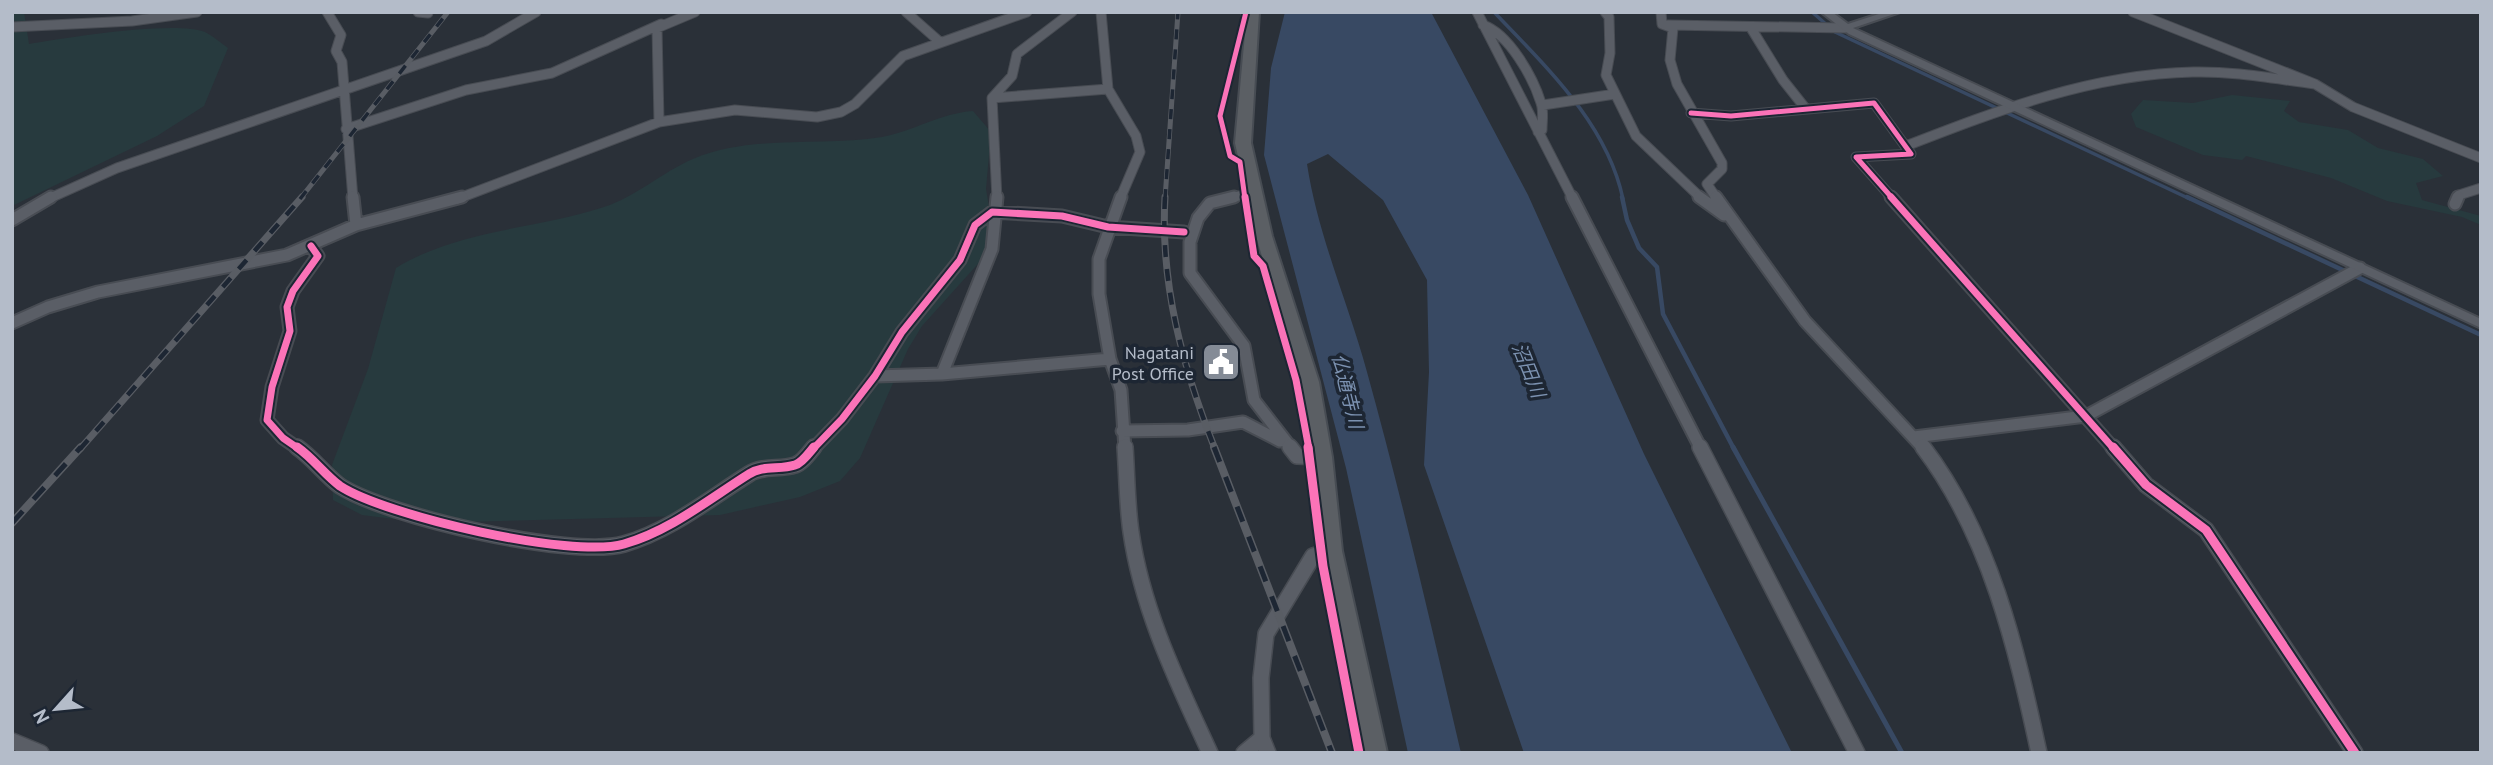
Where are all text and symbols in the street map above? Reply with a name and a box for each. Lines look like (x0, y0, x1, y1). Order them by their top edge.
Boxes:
water label: 沼田川 (1507, 339, 1552, 403)
place label: Nagatani Post Office (1112, 341, 1194, 385)
public building icon: Nagatani Post Office (1200, 341, 1242, 383)
water label: 仏通寺川 (1327, 351, 1369, 433)
north arrow (21, 674, 91, 744)
text: N (27, 706, 54, 728)

